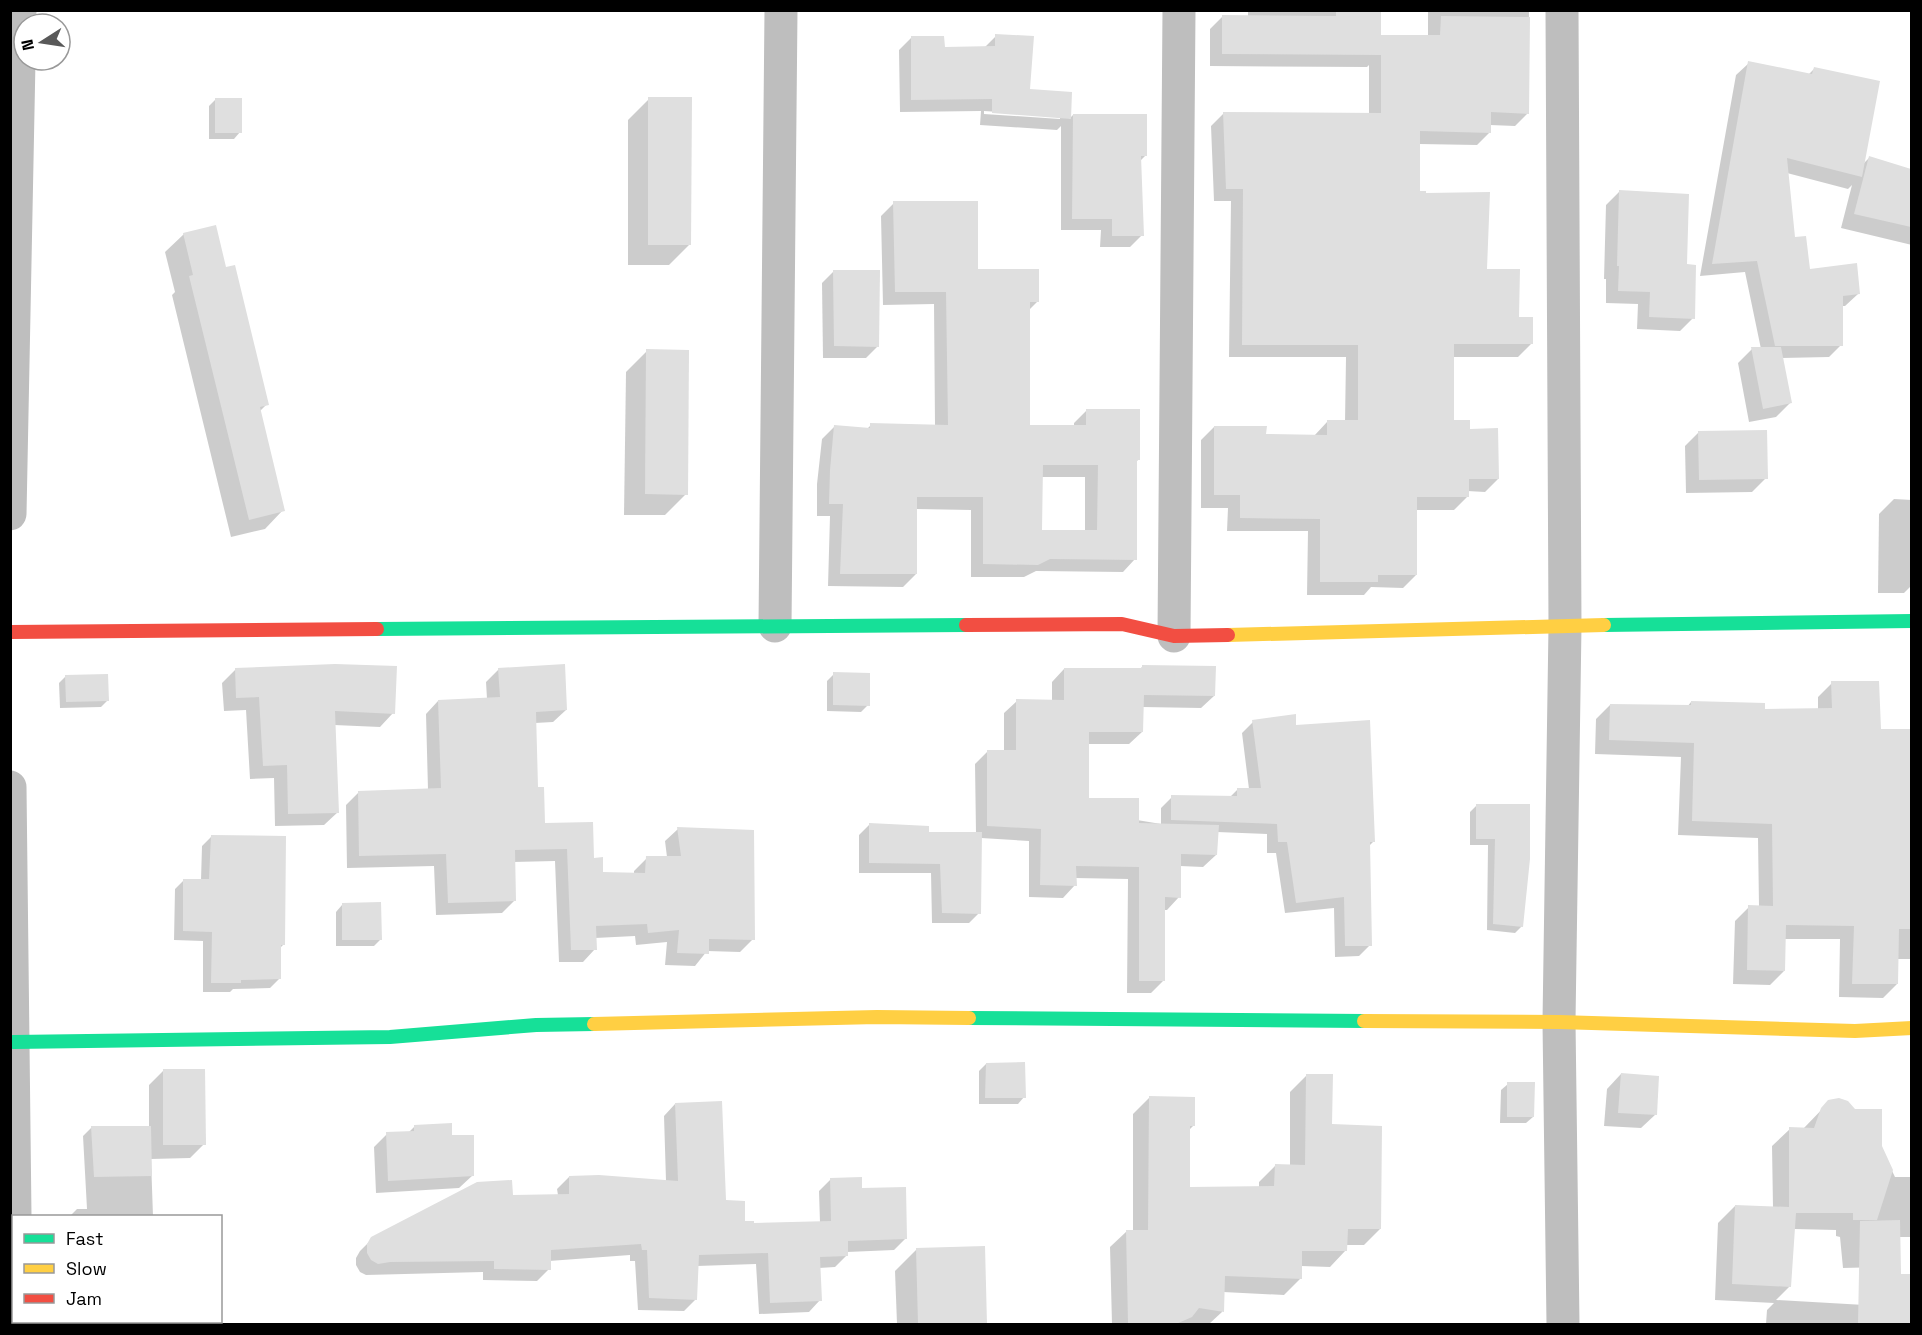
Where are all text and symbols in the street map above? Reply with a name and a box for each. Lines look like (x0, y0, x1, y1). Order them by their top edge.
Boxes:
north arrow (12, 12, 72, 72)
text: N (16, 38, 39, 52)
legend (12, 1215, 222, 1323)
text: Fast (66, 1227, 103, 1250)
text: Slow (66, 1257, 107, 1280)
text: Jam (66, 1287, 102, 1310)

